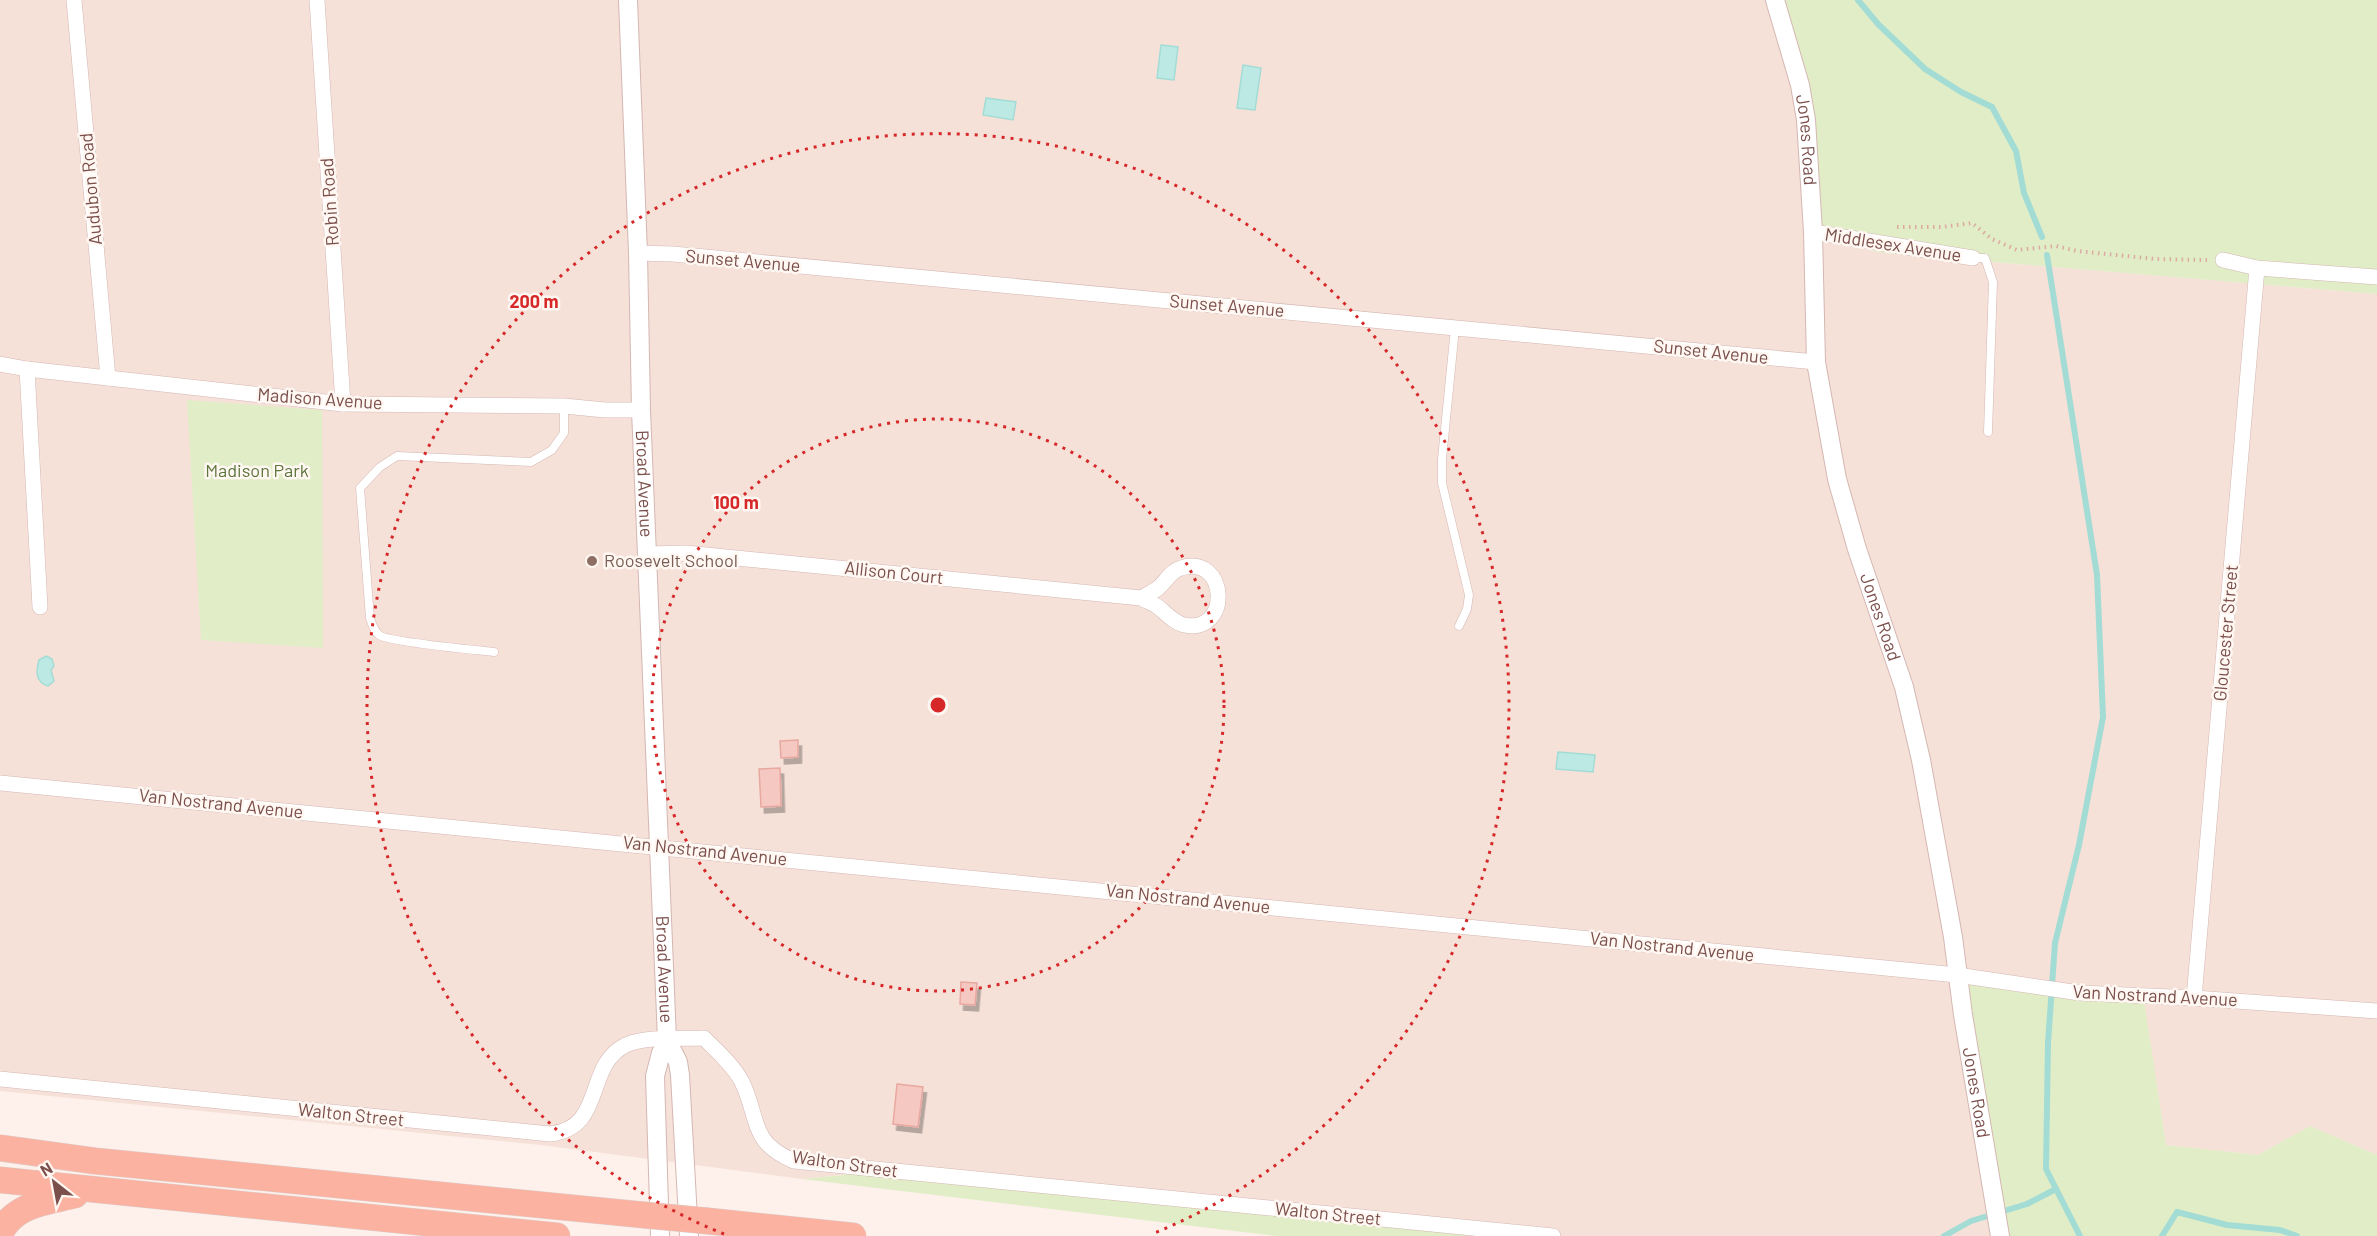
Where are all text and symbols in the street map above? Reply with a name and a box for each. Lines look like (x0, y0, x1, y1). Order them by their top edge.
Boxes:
street label: Jones Road (1792, 93, 1822, 186)
street label: Audubon Road (74, 132, 106, 246)
street label: Robin Road (315, 157, 343, 247)
street label: Middlesex Avenue (1823, 222, 1963, 266)
street label: Sunset Avenue (685, 244, 801, 276)
street label: Sunset Avenue (1169, 289, 1285, 321)
text: 200 m (509, 290, 559, 312)
street label: Sunset Avenue (1653, 334, 1770, 368)
street label: Madison Avenue (257, 383, 383, 413)
street label: Broad Avenue (632, 430, 658, 538)
park label: Madison Park (205, 459, 309, 481)
text: 100 m (713, 491, 759, 513)
place label: Roosevelt School (604, 549, 738, 571)
marker: Roosevelt School (585, 554, 599, 568)
street label: Allison Court (844, 556, 945, 588)
street label: Gloucester Street (2208, 564, 2242, 702)
street label: Jones Road (1856, 570, 1906, 664)
centre of rings (928, 695, 948, 715)
street label: Van Nostrand Avenue (138, 783, 304, 823)
street label: Van Nostrand Avenue (622, 830, 788, 870)
street label: Van Nostrand Avenue (1105, 878, 1271, 918)
street label: Broad Avenue (652, 915, 678, 1023)
street label: Van Nostrand Avenue (1589, 926, 1755, 966)
street label: Van Nostrand Avenue (2072, 980, 2238, 1010)
street label: Jones Road (1959, 1046, 1995, 1139)
street label: Walton Street (297, 1097, 405, 1131)
street label: Walton Street (791, 1145, 900, 1181)
north arrow (24, 1152, 84, 1212)
text: N (37, 1158, 55, 1180)
street label: Walton Street (1274, 1196, 1382, 1230)

